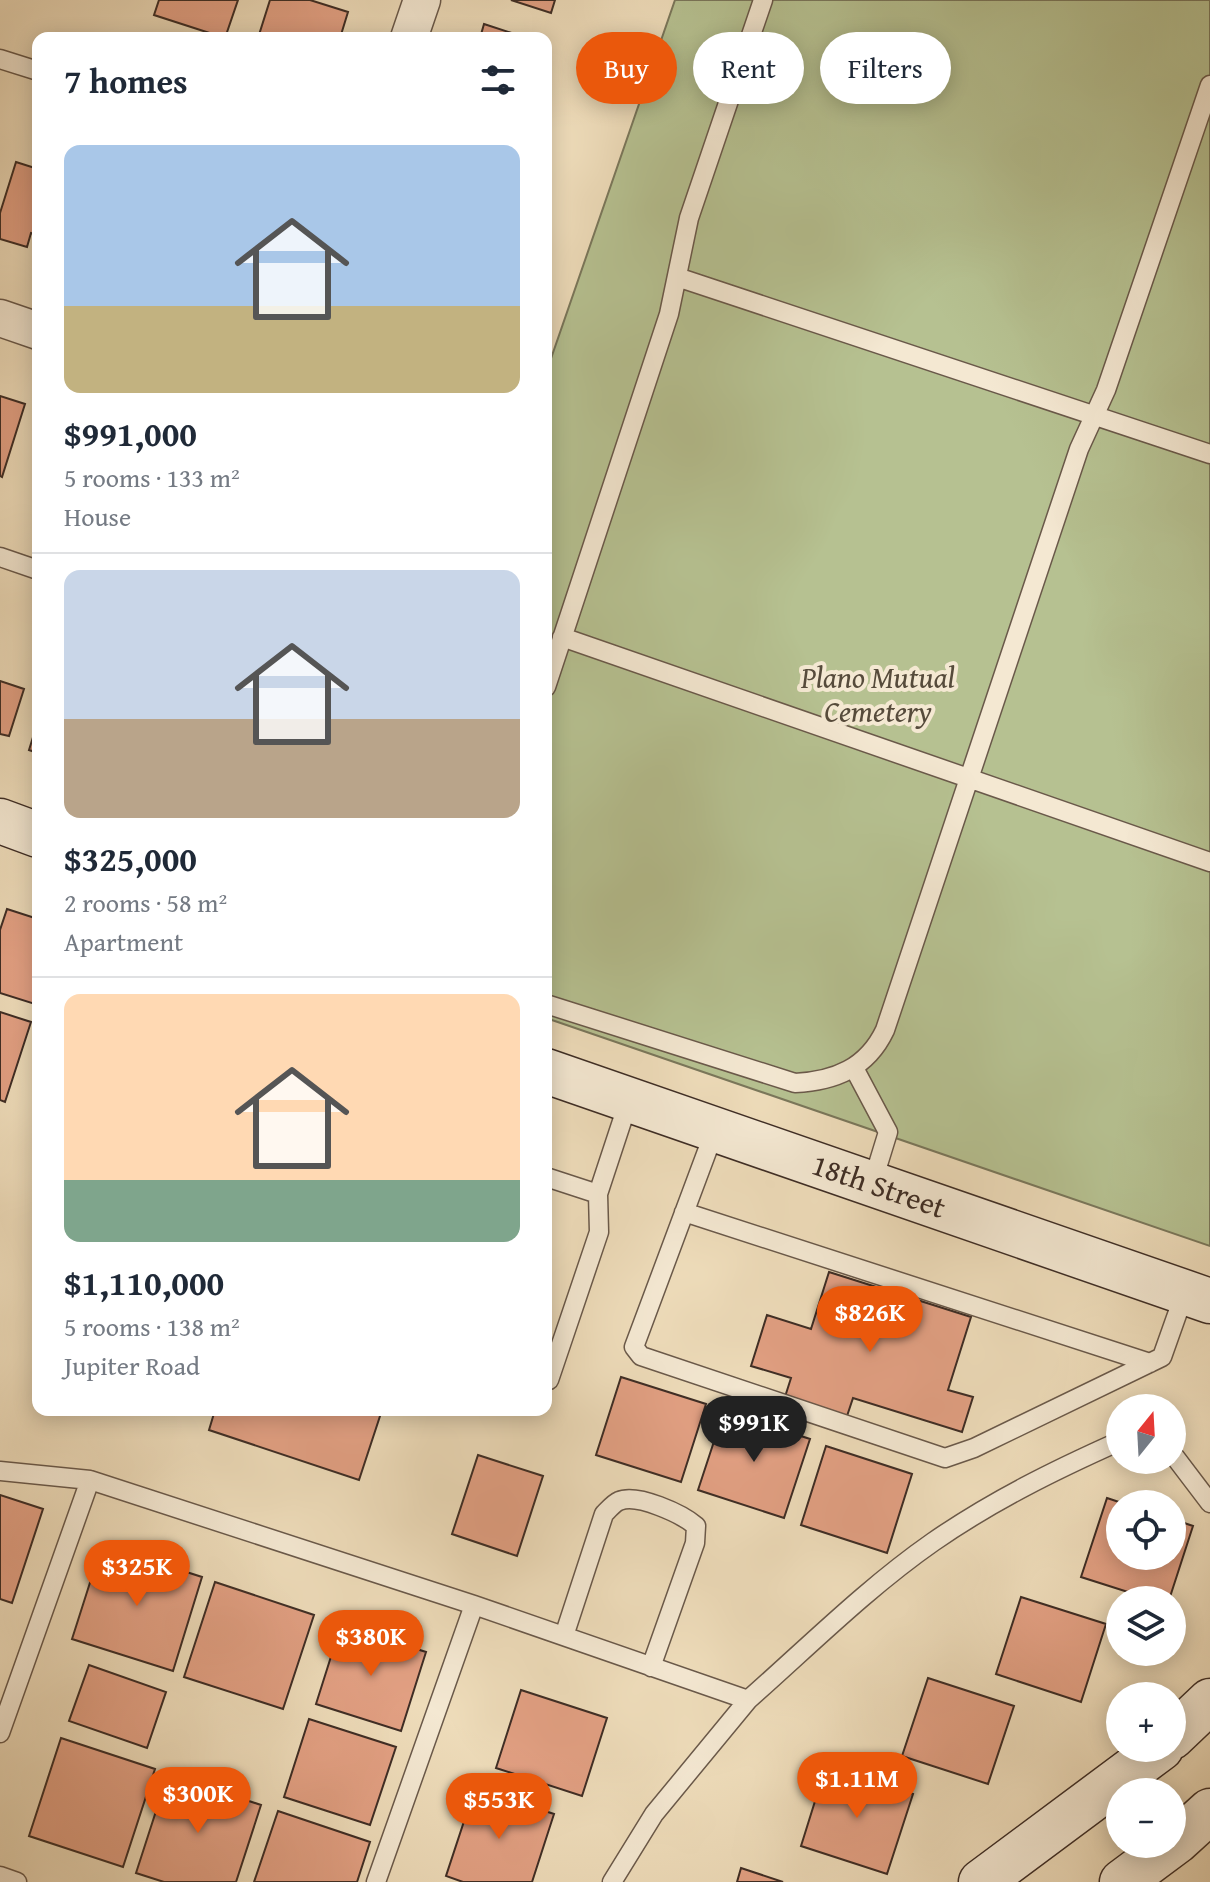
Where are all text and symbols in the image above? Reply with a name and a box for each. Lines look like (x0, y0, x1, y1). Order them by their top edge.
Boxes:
chip: Buy (576, 32, 677, 104)
chip: Rent (693, 32, 804, 104)
chip: Filters (820, 32, 951, 104)
text: 7 homes (64, 56, 188, 105)
icon: filters (476, 58, 520, 102)
icon: home (220, 197, 364, 341)
text: $991,000 (64, 409, 197, 458)
text: 5 rooms · 133 m² (64, 458, 240, 497)
text: House (64, 497, 131, 536)
icon: home (220, 622, 364, 766)
park label: Plano Mutual Cemetery (800, 655, 955, 733)
text: $325,000 (64, 834, 197, 883)
text: 2 rooms · 58 m² (64, 883, 227, 922)
text: Apartment (64, 922, 183, 961)
icon: home (220, 1046, 364, 1190)
street label: 18th Street (806, 1142, 952, 1229)
text: $1,110,000 (64, 1258, 224, 1307)
pin: $826K (814, 1286, 926, 1354)
text: $826K (835, 1292, 905, 1331)
text: 5 rooms · 138 m² (64, 1307, 240, 1346)
text: Jupiter Road (64, 1346, 200, 1385)
north arrow (1106, 1394, 1186, 1474)
map controls (1106, 1394, 1186, 1858)
pin: $991K (698, 1396, 810, 1464)
text: $991K (719, 1402, 789, 1441)
button: locate (1106, 1490, 1186, 1570)
pin: $325K (81, 1540, 193, 1608)
text: $325K (102, 1546, 172, 1585)
button: layers (1106, 1586, 1186, 1666)
pin: $380K (315, 1610, 427, 1678)
text: $380K (336, 1616, 406, 1655)
button: + (1106, 1682, 1186, 1762)
pin: $1.11M (792, 1752, 922, 1820)
text: $1.11M (815, 1758, 899, 1797)
pin: $300K (142, 1767, 254, 1835)
text: $300K (163, 1773, 233, 1812)
pin: $553K (443, 1773, 555, 1841)
button: − (1106, 1778, 1186, 1858)
text: $553K (464, 1779, 534, 1818)

